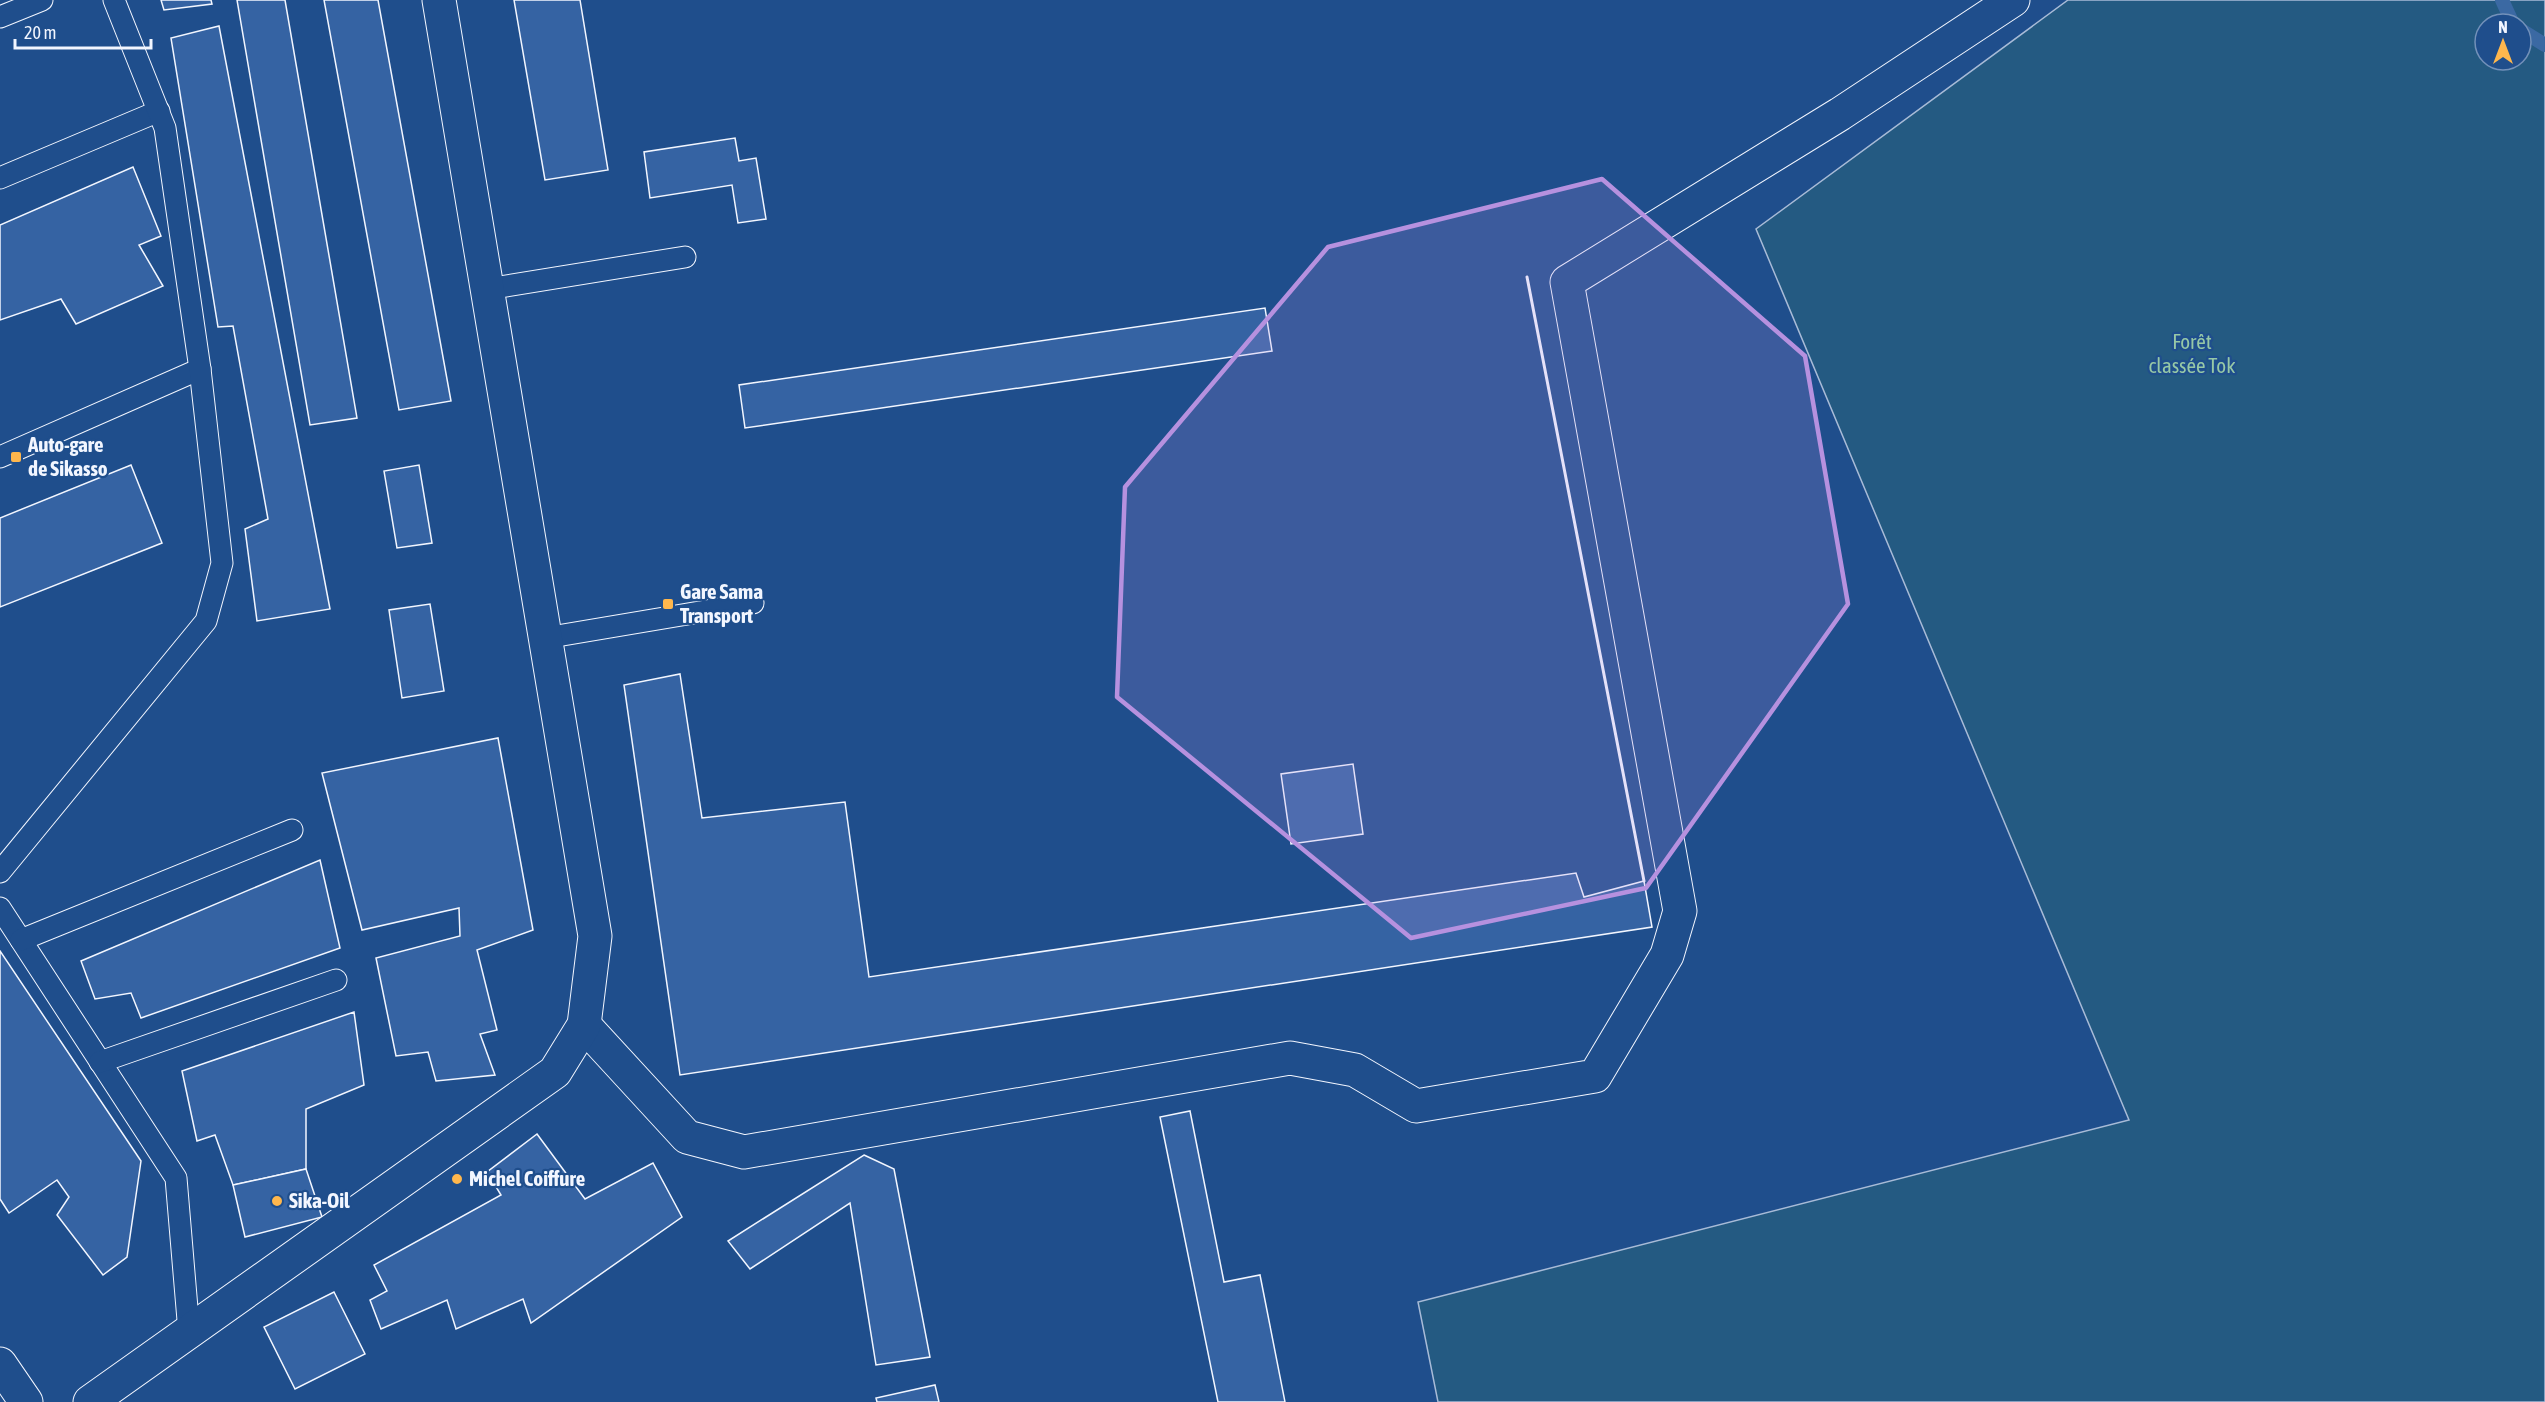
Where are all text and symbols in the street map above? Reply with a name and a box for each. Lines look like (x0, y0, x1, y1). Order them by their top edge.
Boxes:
scale bar (15, 12, 152, 50)
north arrow (2473, 12, 2533, 72)
text: N (2498, 18, 2508, 36)
text: 20 m (24, 22, 56, 43)
park label: Forêt classée Tok (2149, 329, 2235, 377)
place label: Auto-gare de Sikasso (27, 432, 108, 480)
marker: Auto-gare de Sikasso (9, 450, 23, 464)
place label: Gare Sama Transport (680, 579, 763, 627)
marker: Gare Sama Transport (661, 597, 675, 611)
place label: Michel Coiffure (469, 1166, 585, 1190)
marker: Michel Coiffure (450, 1172, 464, 1186)
place label: Sika-Oil (289, 1188, 350, 1212)
marker: Sika-Oil (270, 1194, 284, 1208)

